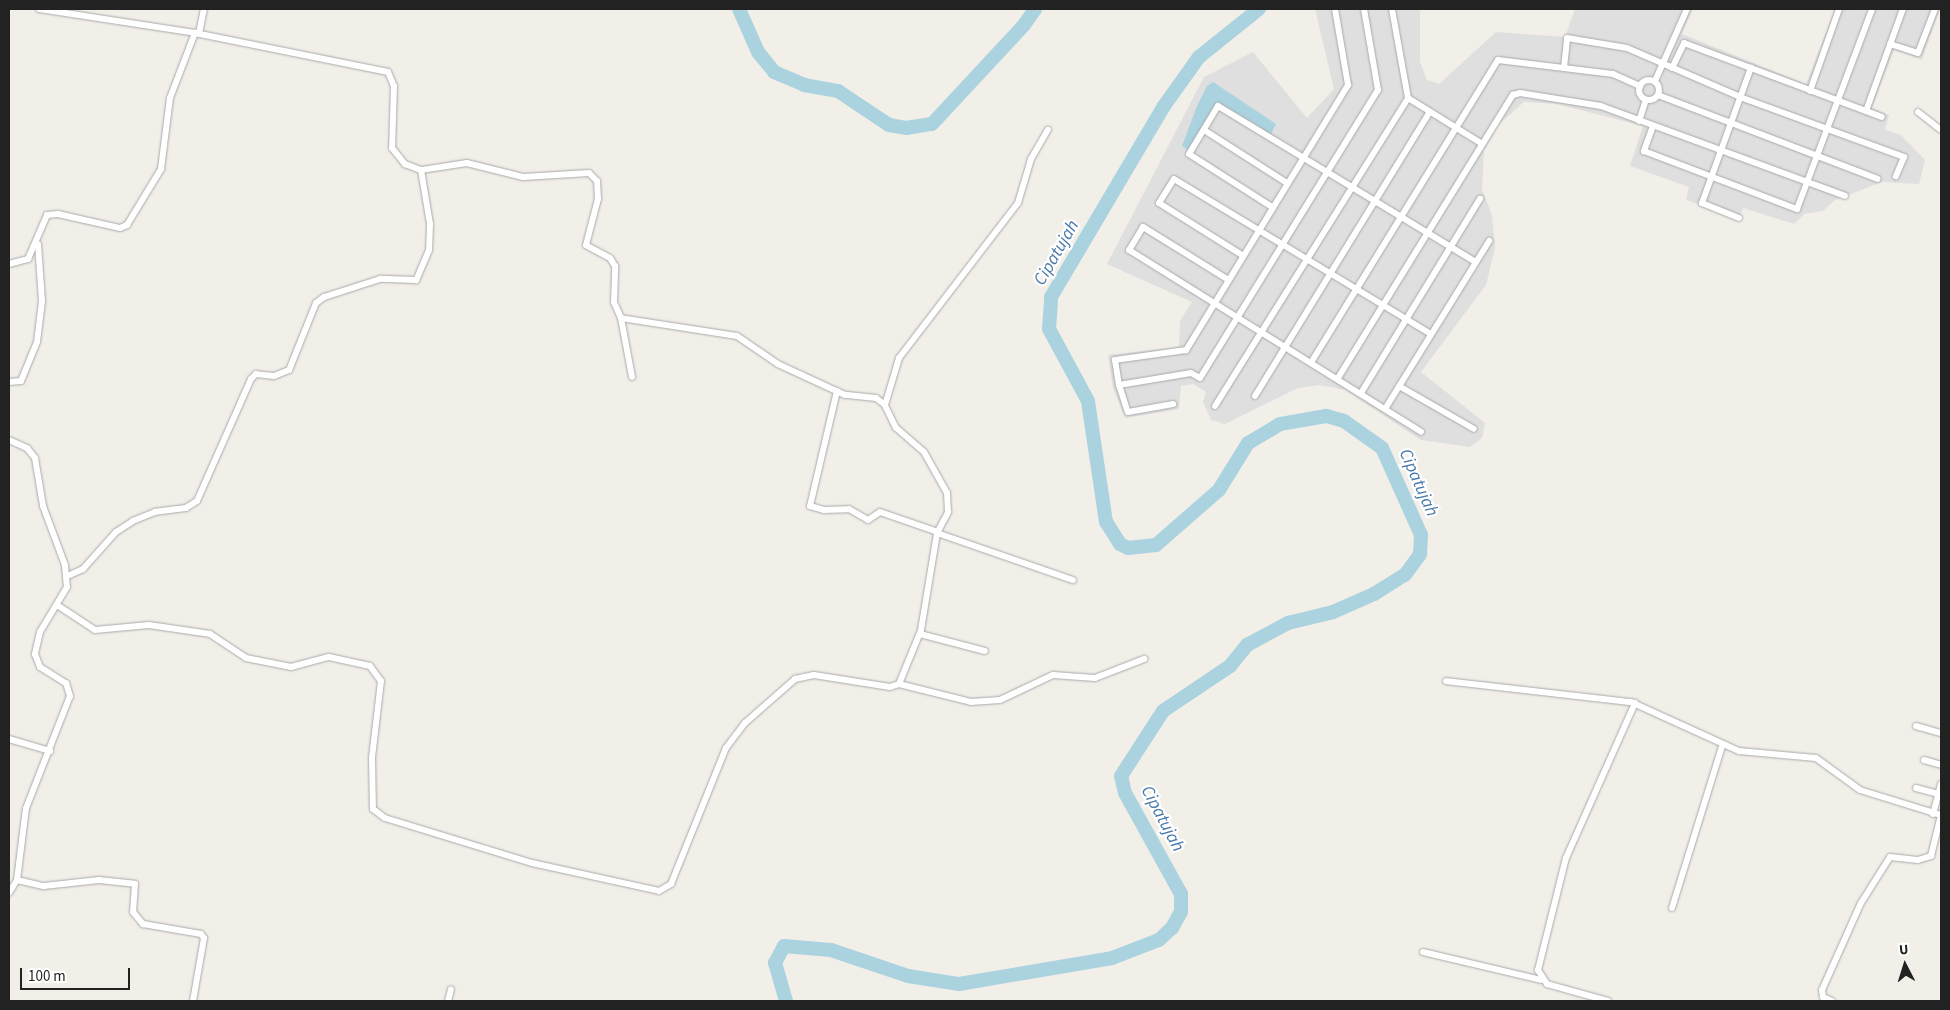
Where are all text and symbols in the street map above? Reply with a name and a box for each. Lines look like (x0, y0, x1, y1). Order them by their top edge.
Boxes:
water label: Cipatujah (1030, 216, 1084, 290)
water label: Cipatujah (1394, 446, 1442, 520)
water label: Cipatujah (1136, 782, 1188, 856)
north arrow (1880, 940, 1930, 990)
text: U (1898, 940, 1909, 960)
scale bar (22, 958, 132, 990)
text: 100 m (28, 966, 66, 987)

